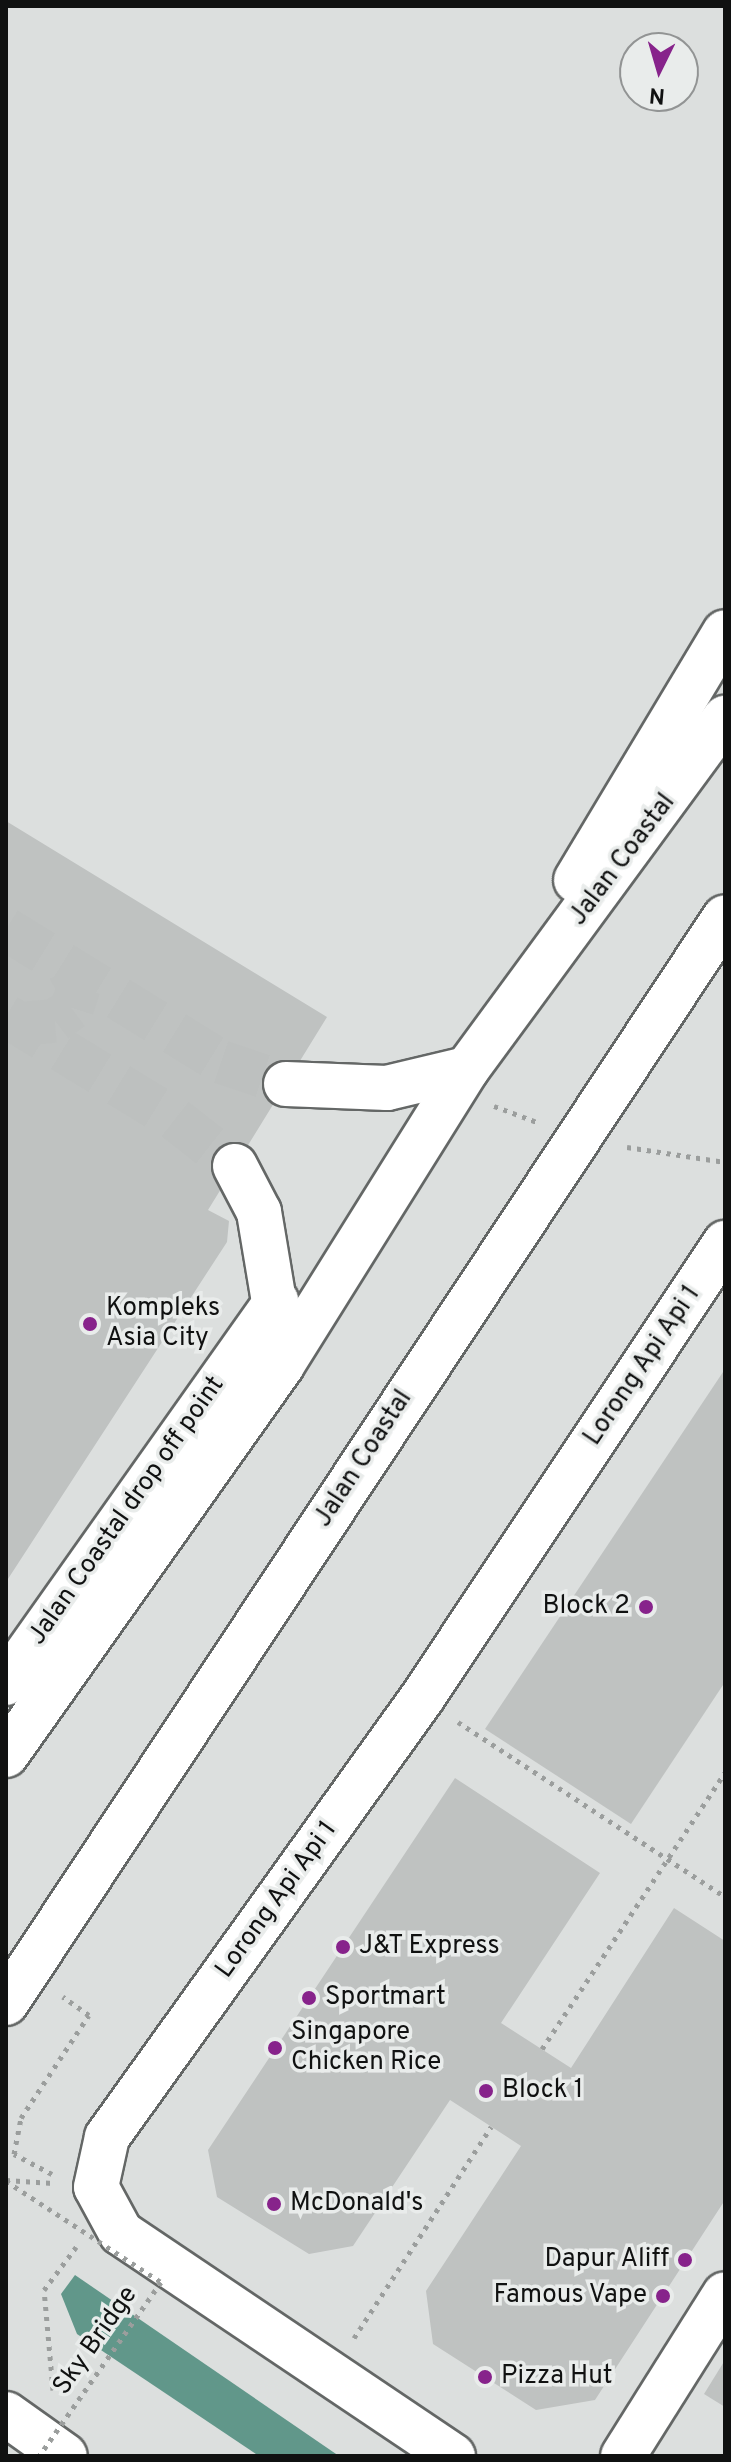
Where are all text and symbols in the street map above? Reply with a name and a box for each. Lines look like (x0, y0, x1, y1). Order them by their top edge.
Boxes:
north arrow (619, 32, 699, 112)
text: N (648, 80, 666, 109)
street label: Jalan Coastal (563, 788, 683, 932)
street label: Lorong Api Api 1 (577, 1279, 709, 1453)
place label: Kompleks Asia City (106, 1293, 220, 1354)
marker: Kompleks Asia City (81, 1315, 99, 1333)
street label: Jalan Coastal drop off point (22, 1371, 232, 1651)
street label: Jalan Coastal (308, 1385, 420, 1533)
place label: Block 2 (542, 1591, 630, 1623)
marker: Block 2 (637, 1598, 655, 1616)
street label: Lorong Api Api 1 (209, 1815, 345, 1985)
place label: J&T Express (359, 1931, 501, 1963)
marker: J&T Express (334, 1938, 352, 1956)
place label: Sportmart (325, 1982, 446, 2014)
marker: Sportmart (300, 1989, 318, 2007)
place label: Singapore Chicken Rice (291, 2017, 441, 2078)
marker: Singapore Chicken Rice (266, 2039, 284, 2057)
place label: Block 1 (502, 2075, 583, 2107)
marker: Block 1 (477, 2082, 495, 2100)
place label: McDonald's (290, 2188, 423, 2220)
marker: McDonald's (265, 2195, 283, 2213)
place label: Dapur Aliff (543, 2244, 669, 2276)
marker: Dapur Aliff (676, 2251, 694, 2269)
place label: Famous Vape (492, 2280, 647, 2312)
street label: Sky Bridge (47, 2281, 145, 2401)
marker: Famous Vape (654, 2287, 672, 2305)
place label: Pizza Hut (501, 2361, 613, 2393)
marker: Pizza Hut (476, 2368, 494, 2386)

